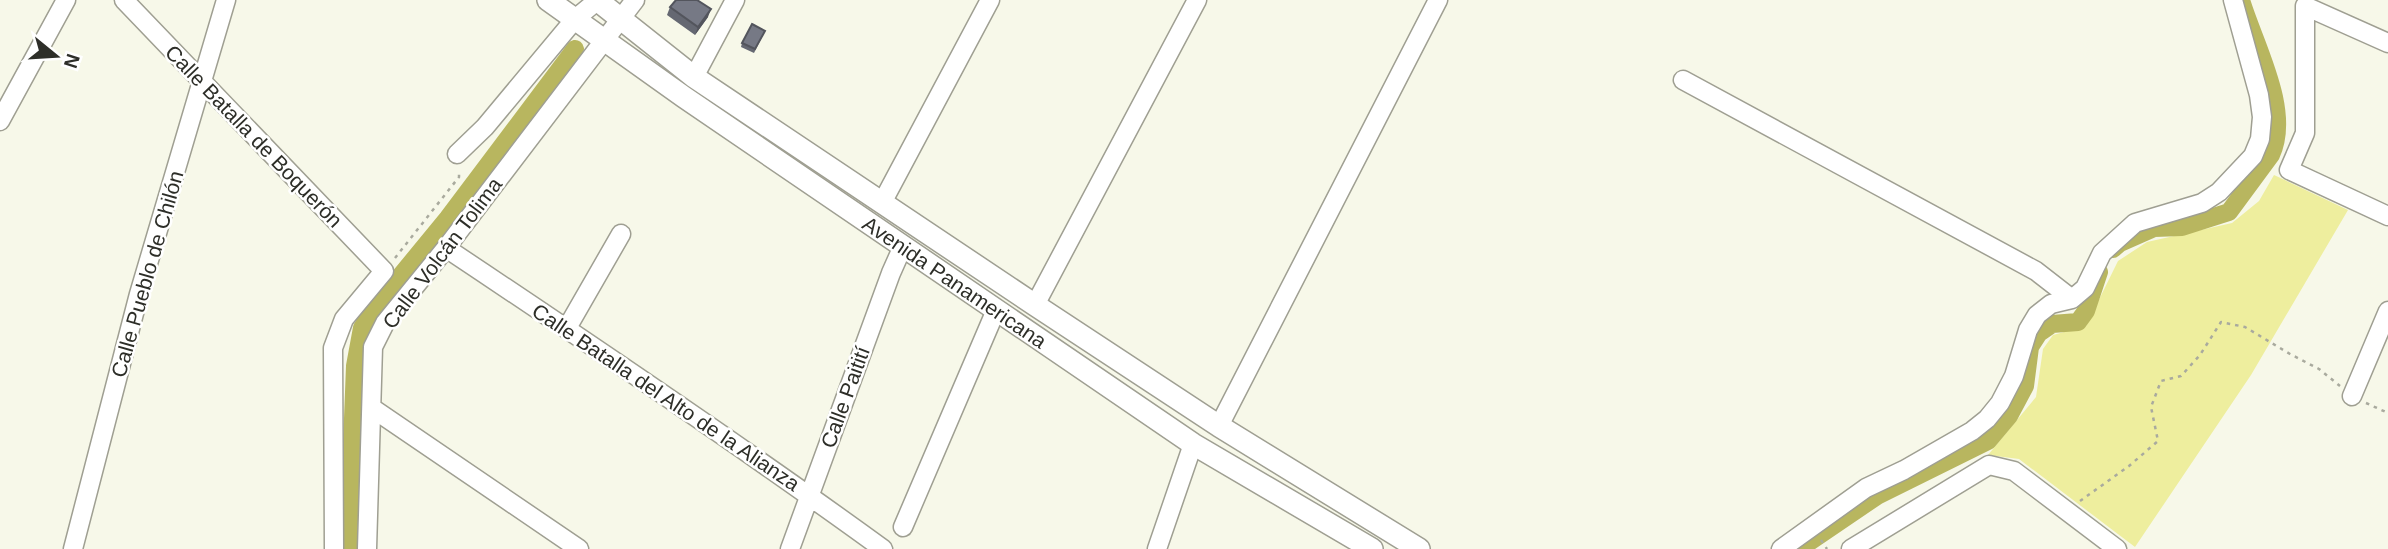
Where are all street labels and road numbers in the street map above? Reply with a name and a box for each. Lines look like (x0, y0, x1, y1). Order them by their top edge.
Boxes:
street label: Calle Batalla de Boquerón (161, 40, 347, 232)
street label: Calle Pueblo de Chilón (107, 168, 187, 380)
street label: Calle Volcán Tolima (378, 173, 506, 333)
street label: Avenida Panamericana (859, 211, 1051, 352)
street label: Calle Batalla del Alto de la Alianza (528, 299, 804, 495)
street label: Calle Paitití (816, 343, 874, 451)

